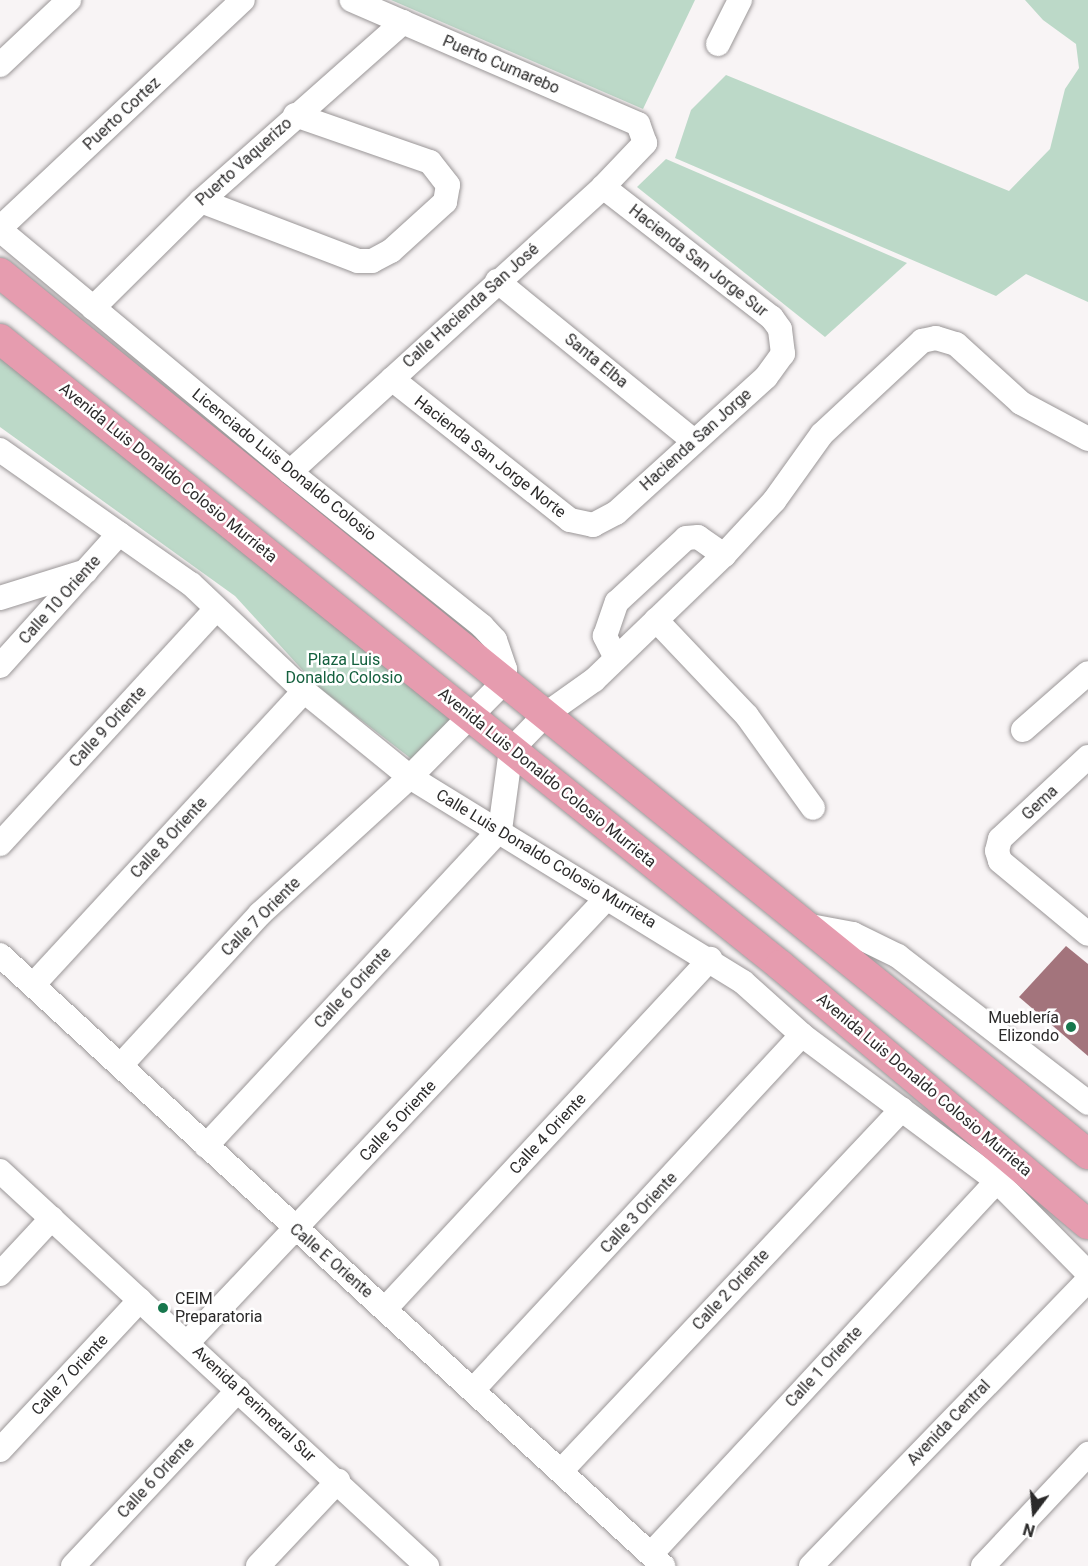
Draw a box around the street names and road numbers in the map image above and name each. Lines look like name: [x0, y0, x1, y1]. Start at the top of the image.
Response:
street label: Puerto Cumarebo: [440, 32, 562, 98]
street label: Puerto Cortez: [79, 73, 165, 155]
street label: Puerto Vaquerizo: [192, 114, 296, 210]
street label: Hacienda San Jorge Sur: [625, 201, 771, 321]
street label: Calle Hacienda San José: [399, 240, 543, 372]
street label: Santa Elba: [561, 330, 631, 392]
street label: Avenida Luis Donaldo Colosio Murrieta: [55, 379, 281, 567]
street label: Licenciado Luis Donaldo Colosio: [188, 385, 380, 545]
street label: Hacienda San Jorge: [636, 385, 756, 495]
street label: Hacienda San Jorge Norte: [410, 392, 570, 522]
street label: Calle 10 Oriente: [15, 552, 105, 648]
street label: Calle 9 Oriente: [66, 683, 150, 771]
street label: Avenida Luis Donaldo Colosio Murrieta: [434, 684, 660, 872]
street label: Gema: [1018, 782, 1062, 824]
street label: Calle Luis Donaldo Colosio Murrieta: [432, 785, 660, 933]
street label: Calle 8 Oriente: [127, 794, 211, 882]
street label: Calle 7 Oriente: [218, 874, 304, 960]
street label: Calle 6 Oriente: [311, 944, 395, 1032]
street label: Avenida Luis Donaldo Colosio Murrieta: [813, 989, 1035, 1181]
street label: Calle 5 Oriente: [356, 1077, 440, 1165]
street label: Calle 4 Oriente: [506, 1090, 590, 1178]
street label: Calle 3 Oriente: [597, 1169, 681, 1257]
street label: Calle E Oriente: [286, 1220, 376, 1302]
street label: Calle 2 Oriente: [689, 1246, 773, 1334]
street label: Calle 1 Oriente: [782, 1323, 866, 1411]
street label: Calle 7 Oriente: [28, 1331, 112, 1419]
street label: Avenida Perimetral Sur: [188, 1342, 320, 1466]
street label: Avenida Central: [903, 1376, 995, 1470]
street label: Calle 6 Oriente: [114, 1434, 198, 1522]

